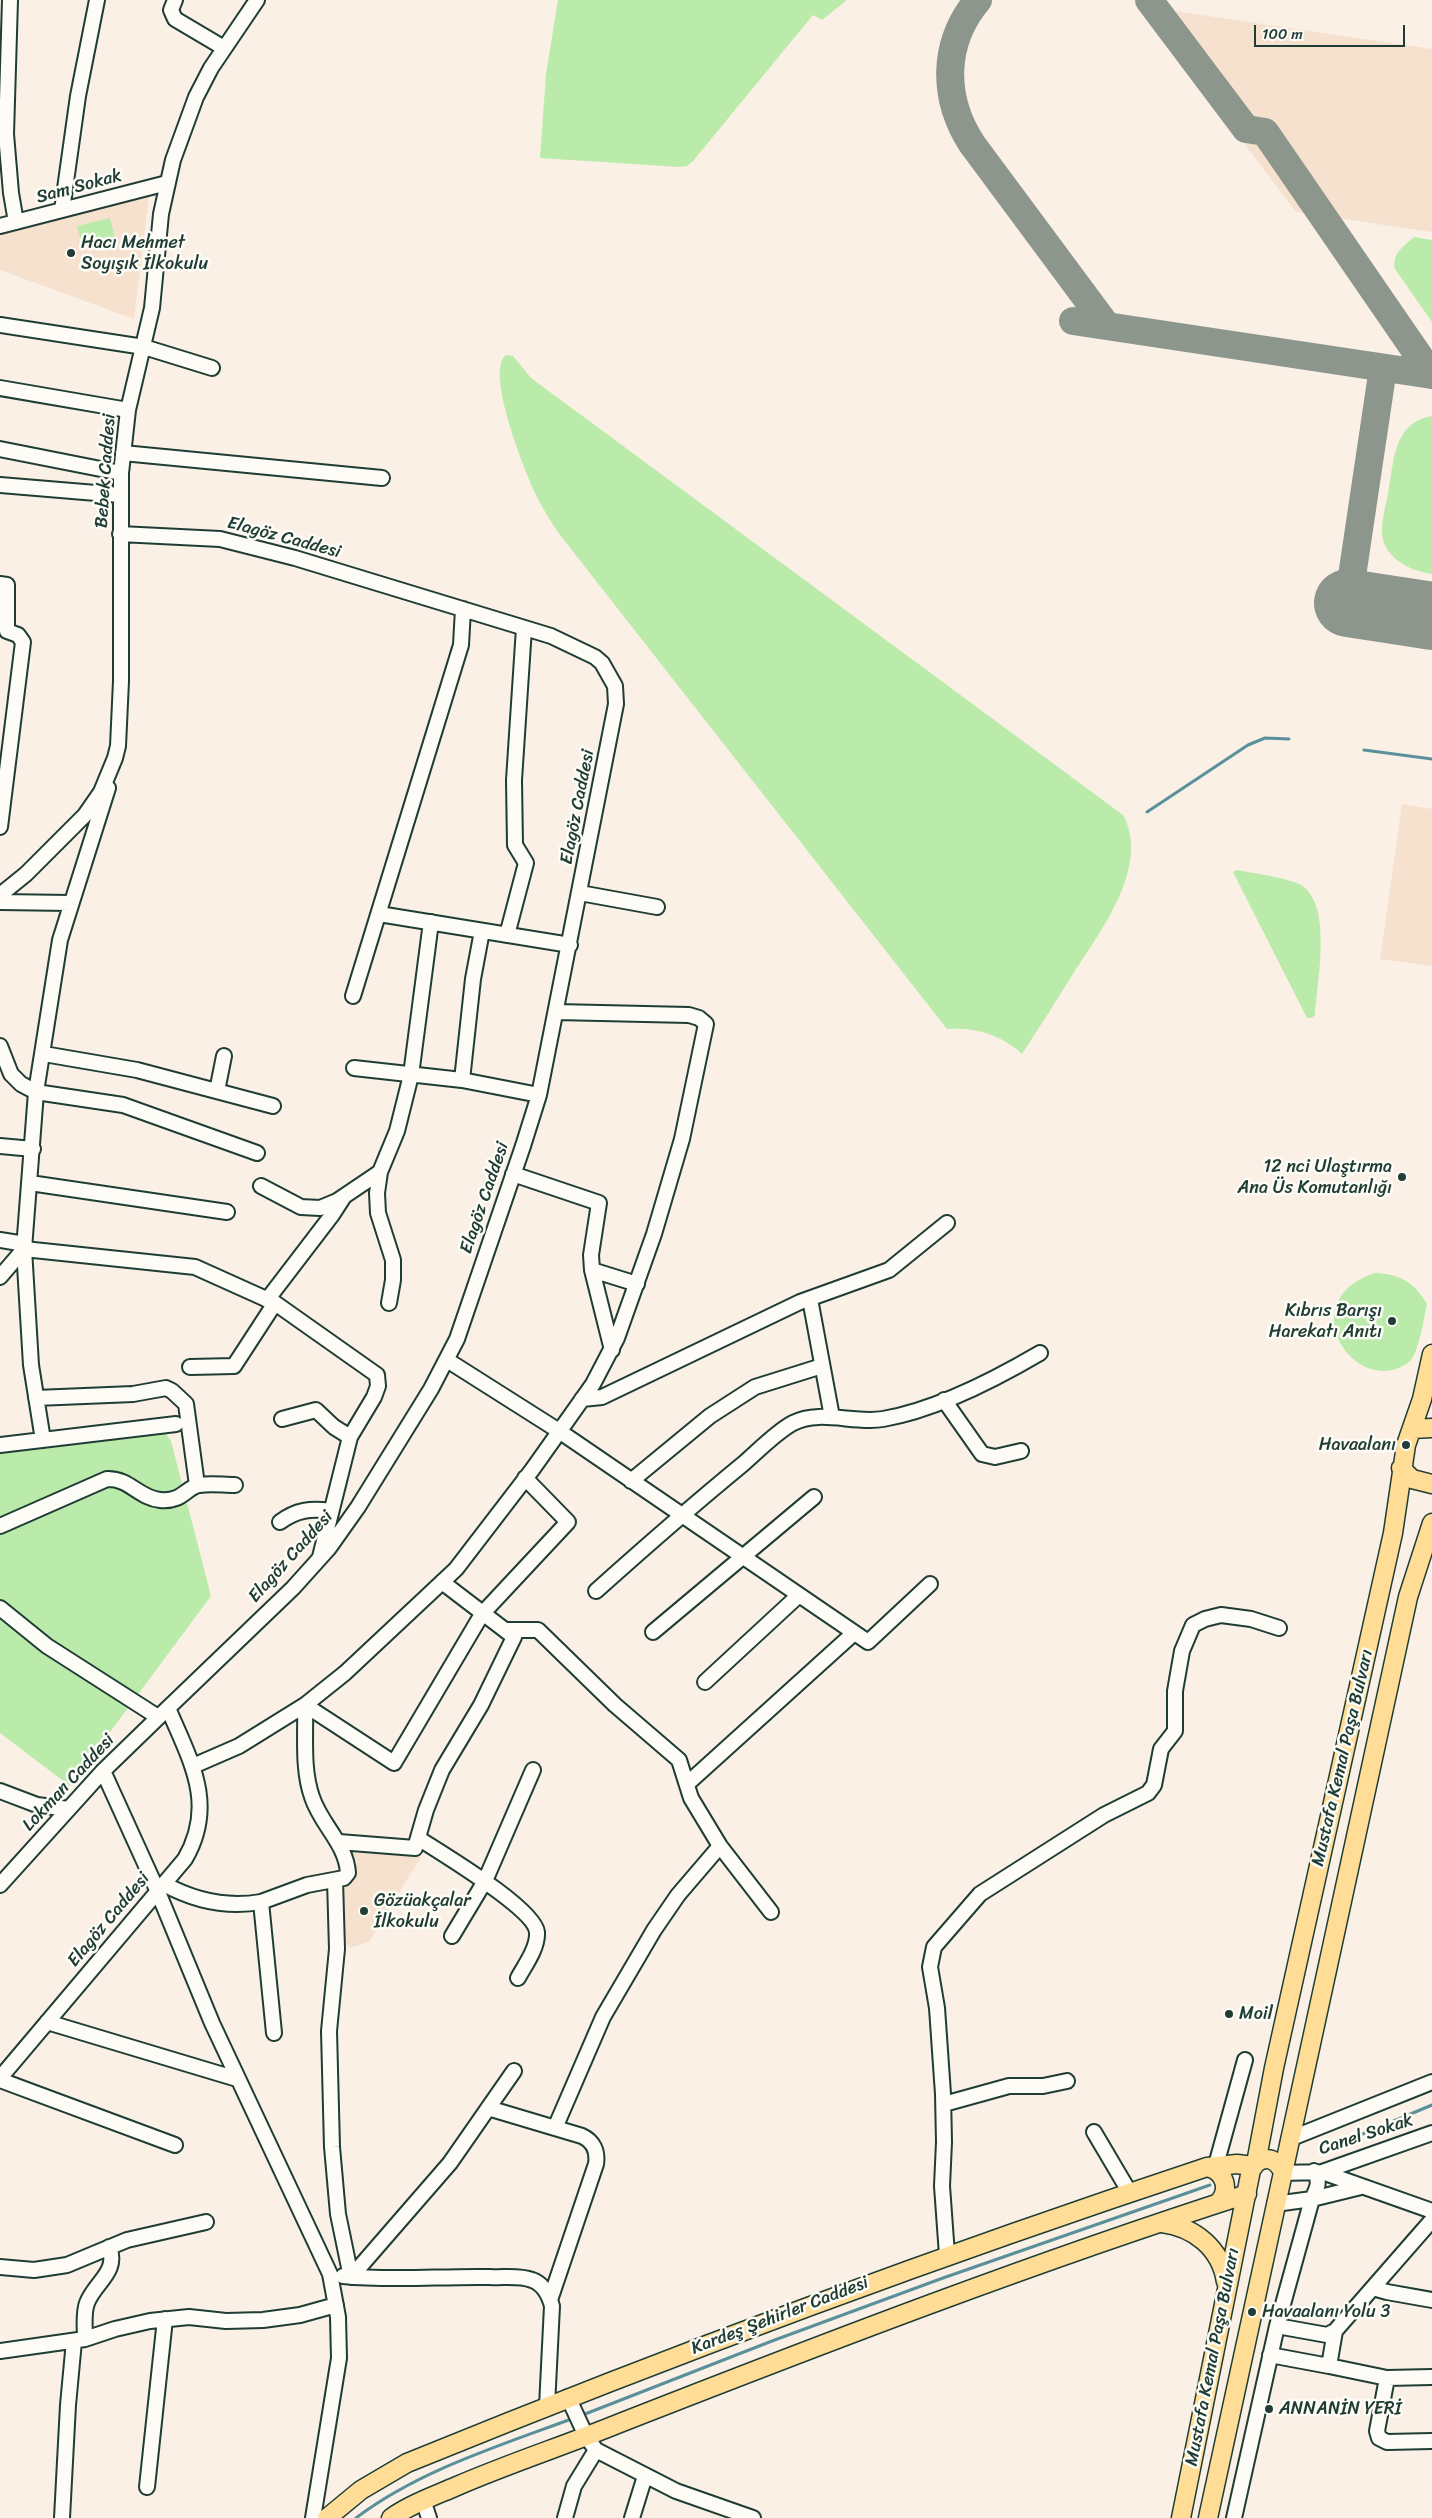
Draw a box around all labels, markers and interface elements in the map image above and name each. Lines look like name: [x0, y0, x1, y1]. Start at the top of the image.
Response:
scale bar: [1257, 15, 1408, 47]
text: 100 m: [1262, 21, 1303, 47]
street label: Sam Sokak: [34, 165, 124, 209]
place label: Hacı Mehmet Soyışık İlkokulu: [81, 232, 208, 274]
marker: Hacı Mehmet Soyışık İlkokulu: [65, 247, 77, 259]
street label: Bebek Caddesi: [91, 413, 121, 529]
street label: Elagöz Caddesi: [225, 512, 343, 564]
street label: Elagöz Caddesi: [556, 748, 600, 866]
street label: Elagöz Caddesi: [456, 1139, 514, 1257]
place label: 12 nci Ulaştırma Ana Üs Komutanlığı: [1238, 1156, 1392, 1198]
marker: 12 nci Ulaştırma Ana Üs Komutanlığı: [1396, 1171, 1408, 1183]
place label: Kıbrıs Barışı Harekatı Anıtı: [1269, 1300, 1382, 1342]
marker: Kıbrıs Barışı Harekatı Anıtı: [1386, 1315, 1398, 1327]
place label: Havaalanı: [1319, 1434, 1396, 1456]
marker: Havaalanı: [1400, 1439, 1412, 1451]
street label: Elagöz Caddesi: [244, 1507, 338, 1607]
street label: Mustafa Kemal Paşa Bulvarı: [1308, 1648, 1378, 1868]
street label: Lokman Caddesi: [18, 1730, 120, 1836]
street label: Elagöz Caddesi: [63, 1868, 155, 1972]
place label: Gözüakçalar İlkokulu: [374, 1890, 471, 1932]
marker: Gözüakçalar İlkokulu: [358, 1905, 370, 1917]
place label: Moil: [1239, 2003, 1273, 2025]
marker: Moil: [1223, 2008, 1235, 2020]
street label: Canel Sokak: [1316, 2110, 1416, 2160]
street label: Mustafa Kemal Paşa Bulvarı: [1181, 2246, 1245, 2468]
street label: Kardeş Şehirler Caddesi: [688, 2272, 872, 2360]
place label: Havaalanı Yolu 3: [1262, 2301, 1390, 2323]
marker: Havaalanı Yolu 3: [1246, 2306, 1258, 2318]
place label: ANNANİN YERİ: [1279, 2398, 1402, 2420]
marker: ANNANİN YERİ: [1263, 2403, 1275, 2415]

